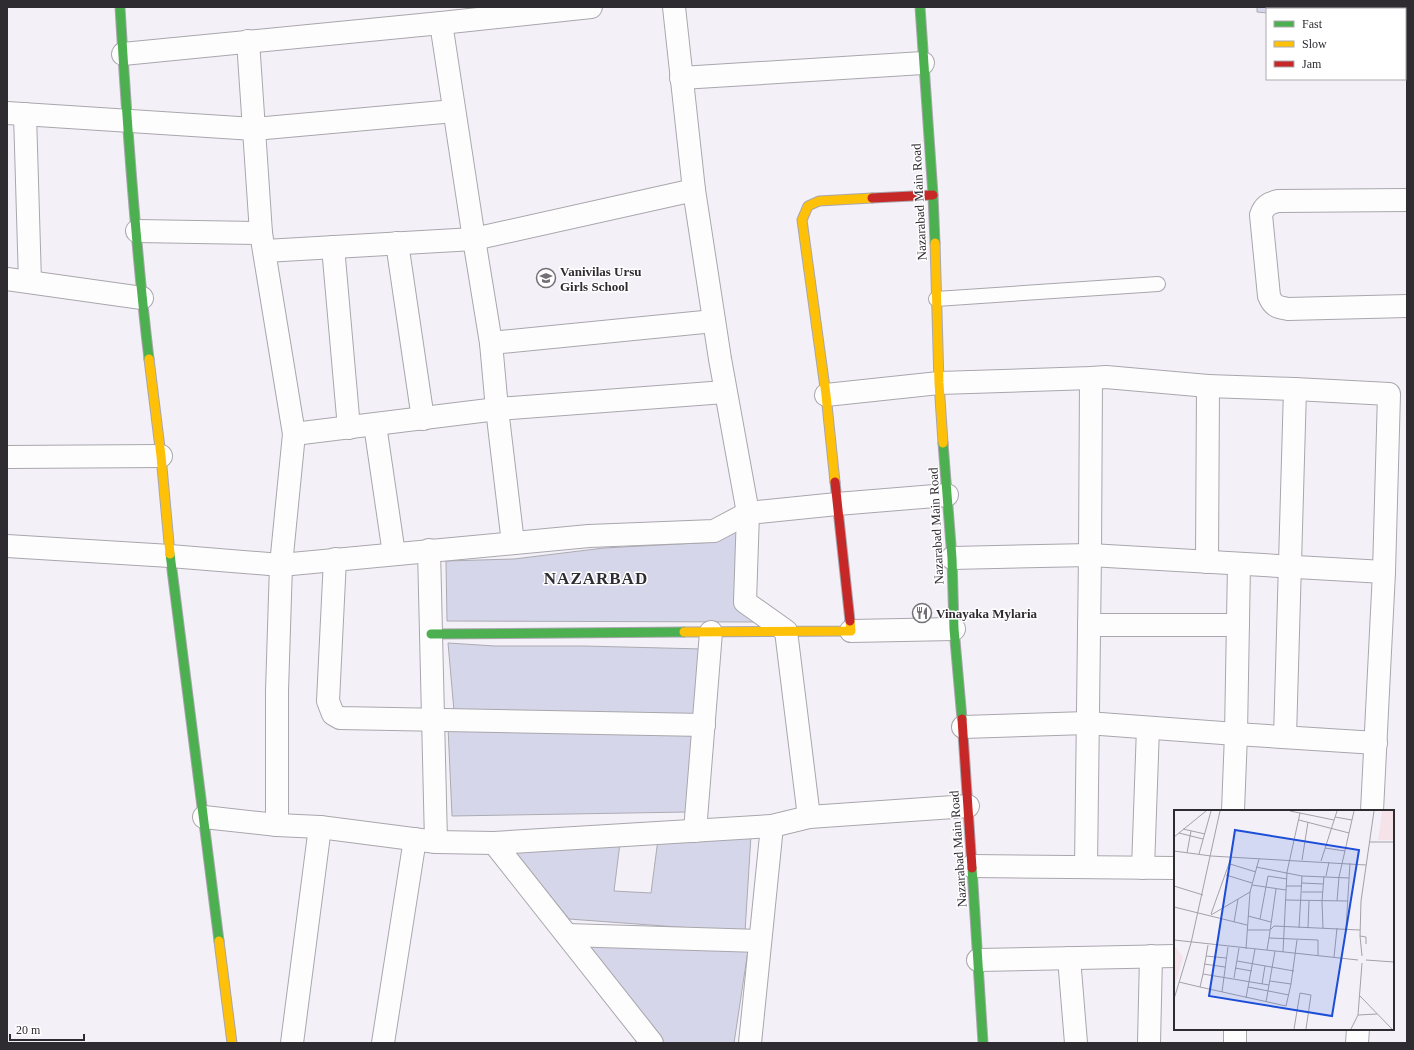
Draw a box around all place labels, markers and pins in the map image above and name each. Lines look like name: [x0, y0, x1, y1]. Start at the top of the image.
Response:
place label: Vanivilas Ursu Girls School: [560, 264, 642, 294]
school or university icon: Vanivilas Ursu Girls School: [535, 267, 557, 289]
restaurant icon: Vinayaka Mylaria: [911, 602, 933, 624]
place label: Vinayaka Mylaria: [936, 606, 1037, 621]

